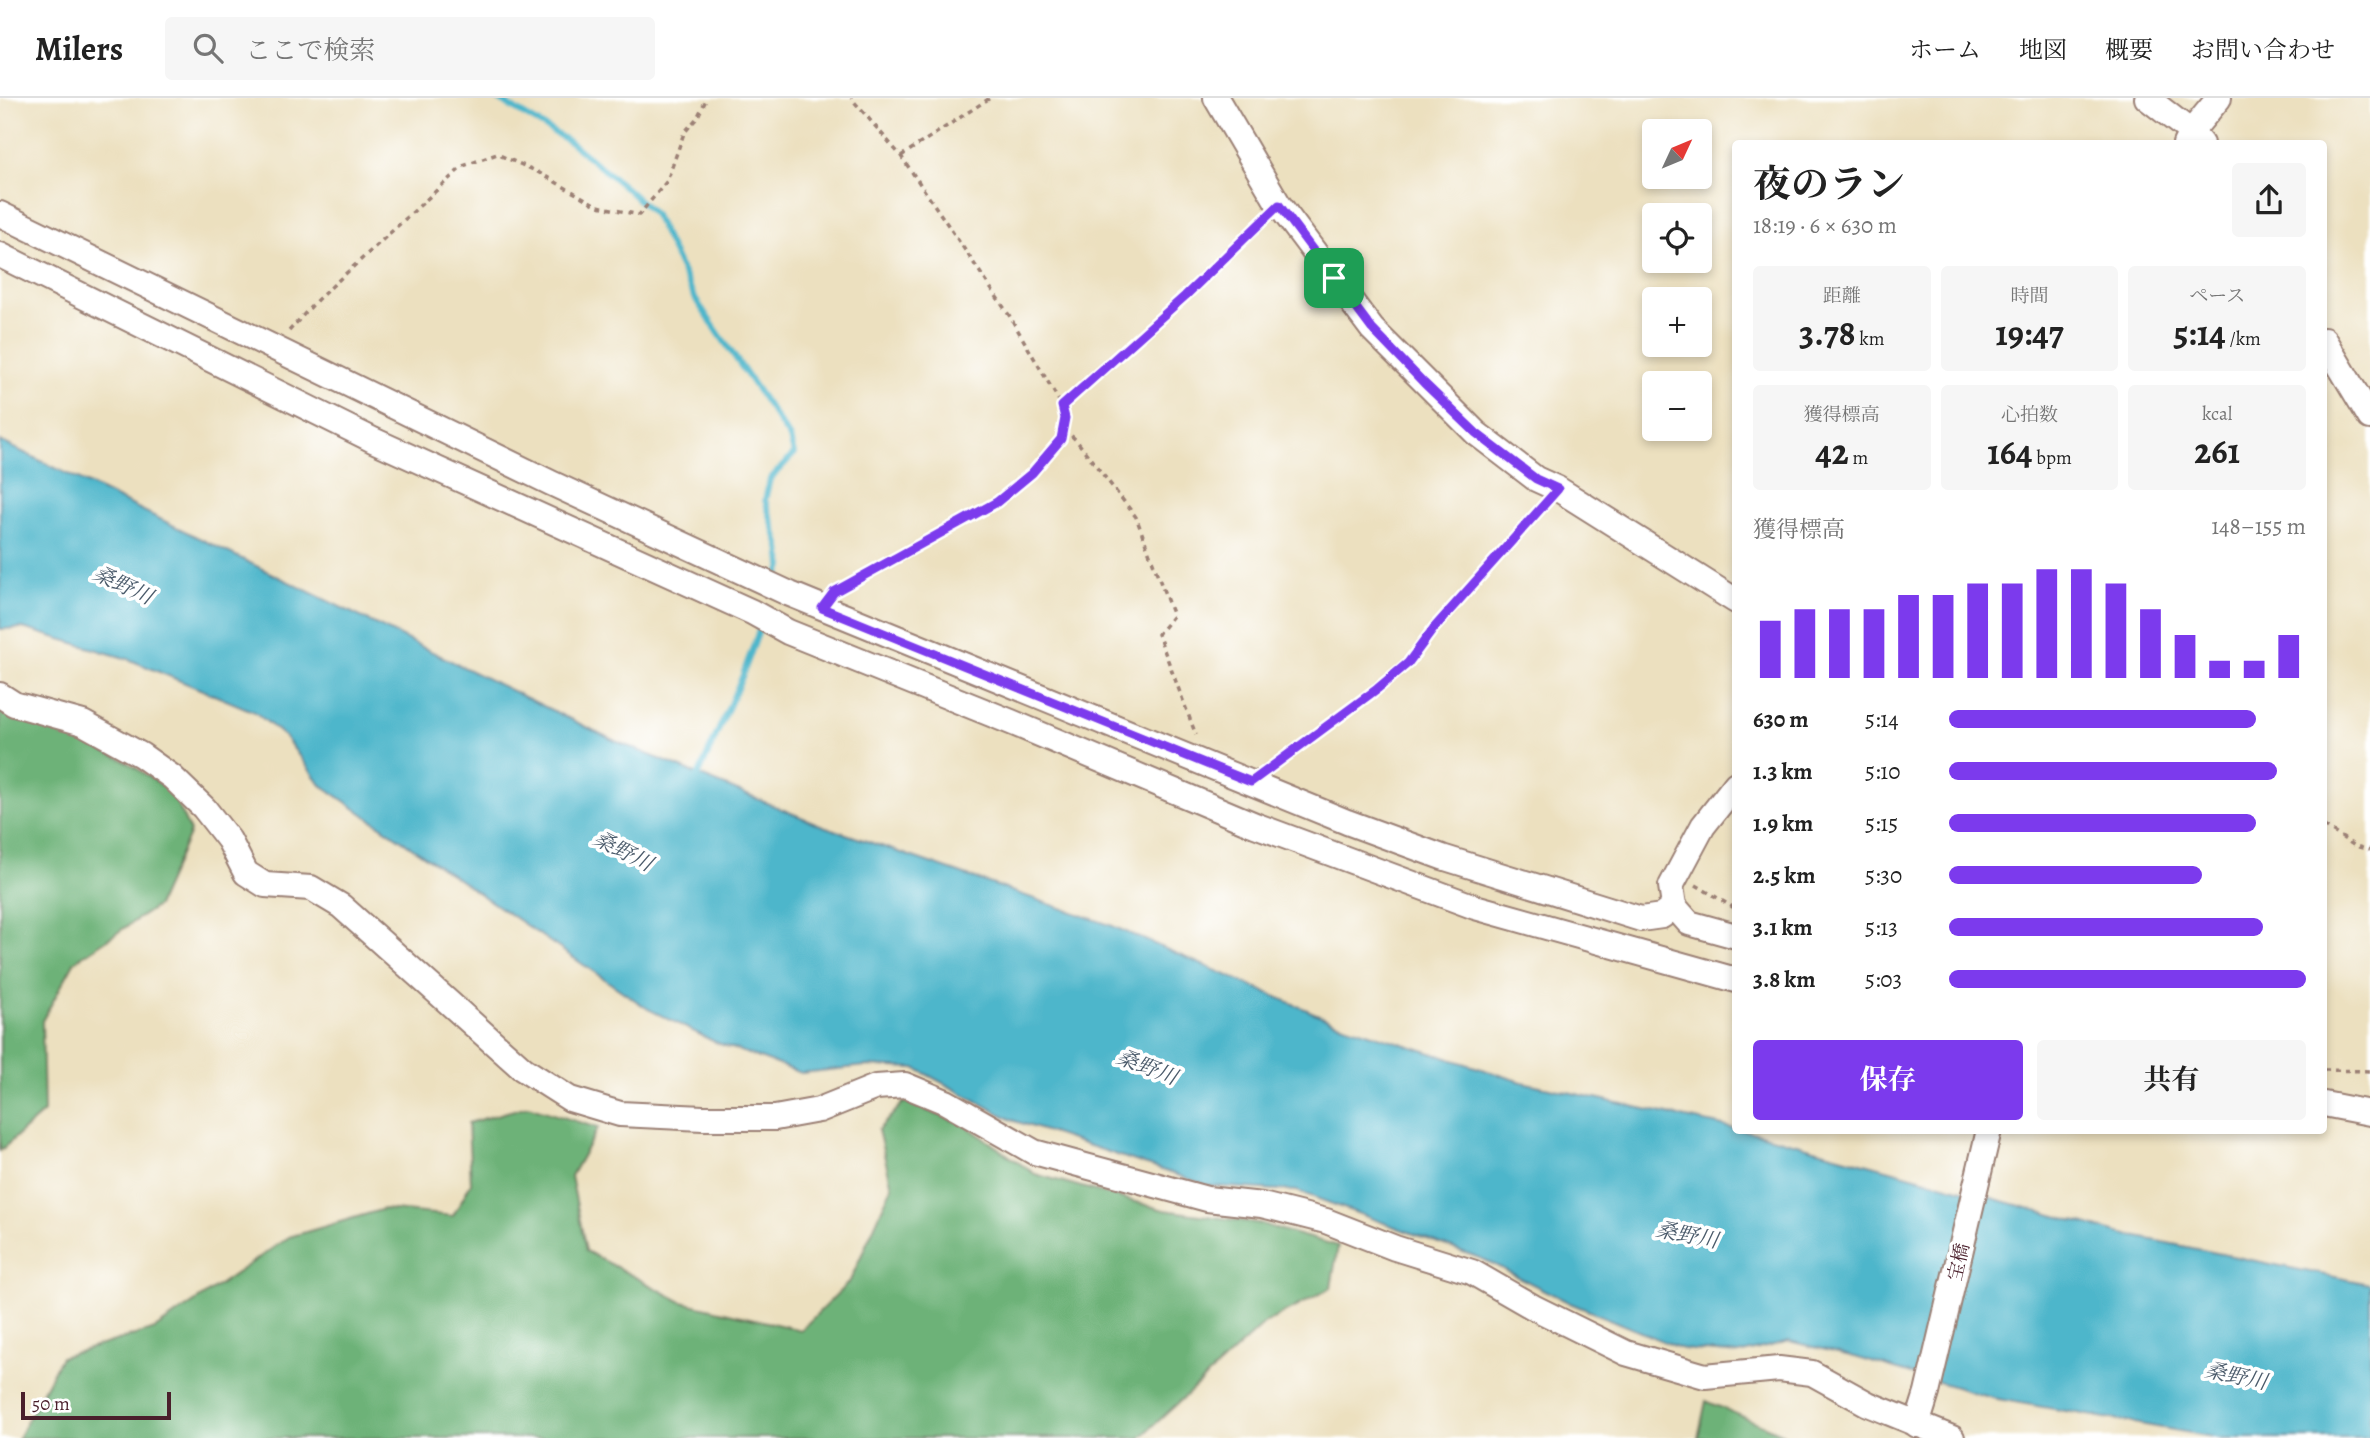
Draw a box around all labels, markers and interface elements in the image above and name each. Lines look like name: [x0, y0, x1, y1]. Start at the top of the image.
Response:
search box: [165, 17, 655, 80]
text: Milers: [35, 26, 123, 71]
icon: search: [189, 29, 227, 67]
text: ここで検索: [245, 33, 375, 68]
text: ホーム: [1909, 34, 1981, 66]
text: 地図: [2019, 34, 2067, 66]
text: 概要: [2105, 34, 2153, 66]
text: お問い合わせ: [2191, 34, 2335, 66]
north arrow: [1642, 119, 1712, 189]
map controls: [1642, 119, 1712, 441]
text: 夜のラン: [1753, 158, 1905, 210]
button: share: [2232, 163, 2306, 237]
button: locate: [1642, 203, 1712, 273]
text: 18:19 · 6 × 630 m: [1753, 210, 1897, 241]
pin: [1304, 248, 1364, 308]
icon: arrive: [1315, 259, 1353, 297]
text: 距離: [1823, 283, 1861, 309]
text: 時間: [2010, 283, 2049, 309]
text: ペース: [2189, 283, 2245, 309]
button: +: [1642, 287, 1712, 357]
text: 3.78: [1799, 309, 1856, 357]
text: 19:47: [1995, 309, 2064, 357]
text: 5:14: [2173, 309, 2226, 357]
text: km: [1856, 326, 1885, 352]
text: /km: [2226, 326, 2261, 352]
button: −: [1642, 371, 1712, 441]
text: kcal: [2202, 401, 2232, 427]
text: 獲得標高: [1804, 402, 1880, 428]
text: 心拍数: [2001, 402, 2058, 428]
text: 261: [2194, 427, 2240, 475]
text: 42: [1815, 428, 1849, 476]
text: 164: [1987, 428, 2033, 476]
text: m: [1849, 445, 1868, 471]
text: bpm: [2033, 445, 2072, 471]
text: 148–155 m: [2211, 511, 2306, 542]
text: 獲得標高: [1753, 514, 1845, 545]
water label: 桑野川: [89, 559, 159, 612]
text: 630 m: [1753, 704, 1808, 735]
text: 5:14: [1865, 704, 1899, 735]
text: 1.3 km: [1753, 756, 1813, 787]
text: 5:10: [1865, 756, 1901, 787]
text: 1.9 km: [1753, 808, 1813, 839]
text: 5:15: [1865, 808, 1898, 839]
water label: 桑野川: [589, 824, 659, 879]
text: 2.5 km: [1753, 860, 1815, 891]
text: 5:30: [1865, 860, 1902, 891]
text: 3.1 km: [1753, 912, 1813, 943]
text: 5:13: [1865, 912, 1898, 943]
text: 3.8 km: [1753, 964, 1815, 995]
text: 5:03: [1865, 964, 1902, 995]
button: 保存: [1753, 1040, 2023, 1120]
button: 共有: [2037, 1040, 2306, 1120]
water label: 桑野川: [1113, 1043, 1183, 1092]
water label: 桑野川: [1653, 1215, 1723, 1255]
street label: 宝橋: [1942, 1241, 1976, 1284]
water label: 桑野川: [2202, 1356, 2272, 1397]
scale bar: [21, 1389, 172, 1421]
text: 50 m: [32, 1391, 70, 1417]

